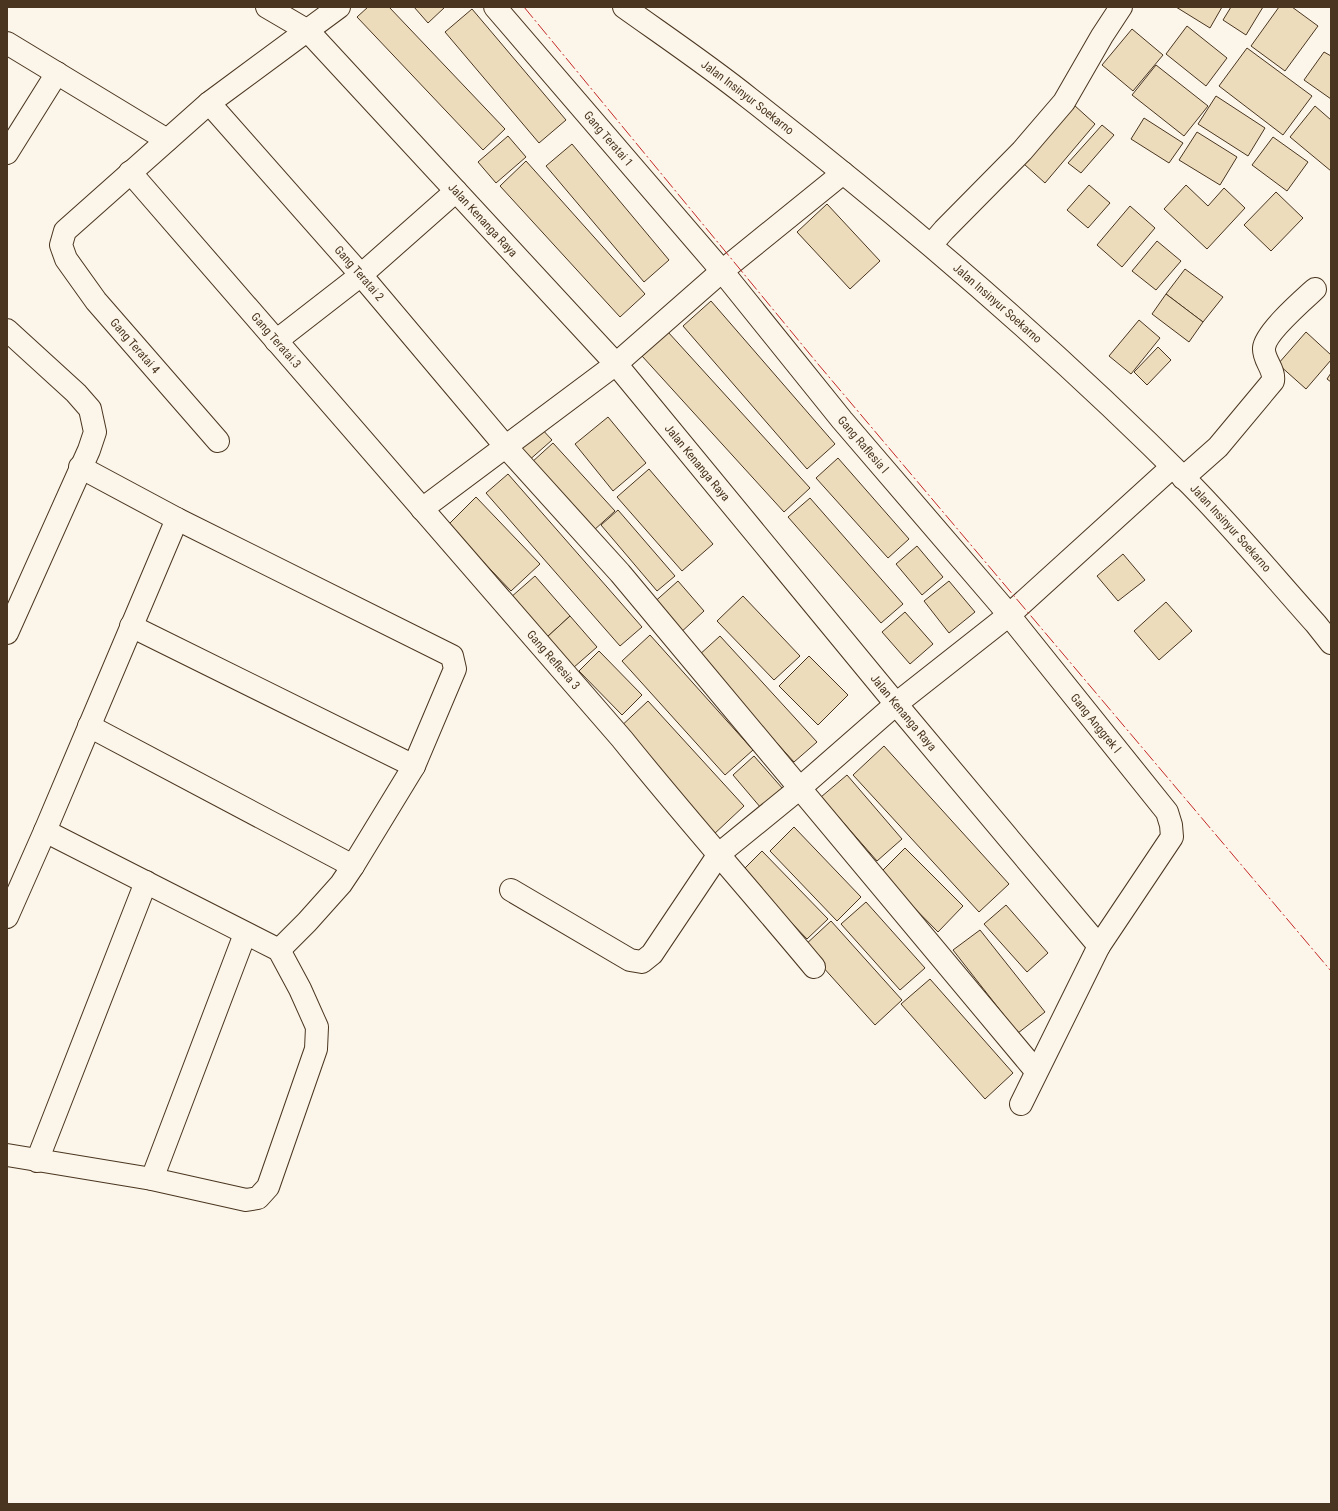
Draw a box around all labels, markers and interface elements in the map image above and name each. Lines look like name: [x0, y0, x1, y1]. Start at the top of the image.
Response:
street label: Jalan Insinyur Soekarno: [698, 57, 797, 137]
street label: Gang Teratai 1: [581, 108, 636, 169]
street label: Jalan Kenanga Raya: [445, 180, 520, 260]
street label: Gang Teratai 2: [331, 243, 387, 304]
street label: Jalan Insinyur Soekarno: [950, 261, 1045, 346]
street label: Gang Teratai.3: [248, 310, 304, 371]
street label: Gang Teratai 4: [107, 316, 163, 376]
street label: Gang Raflesia l: [835, 413, 892, 476]
street label: Jalan Kenanga Raya: [662, 422, 733, 504]
street label: Jalan Insinyur Soekarno: [1187, 481, 1274, 575]
street label: Gang Reflesia 3: [524, 627, 583, 692]
street label: Jalan Kenanga Raya: [868, 672, 939, 754]
street label: Gang Anggrek l: [1068, 691, 1124, 756]

